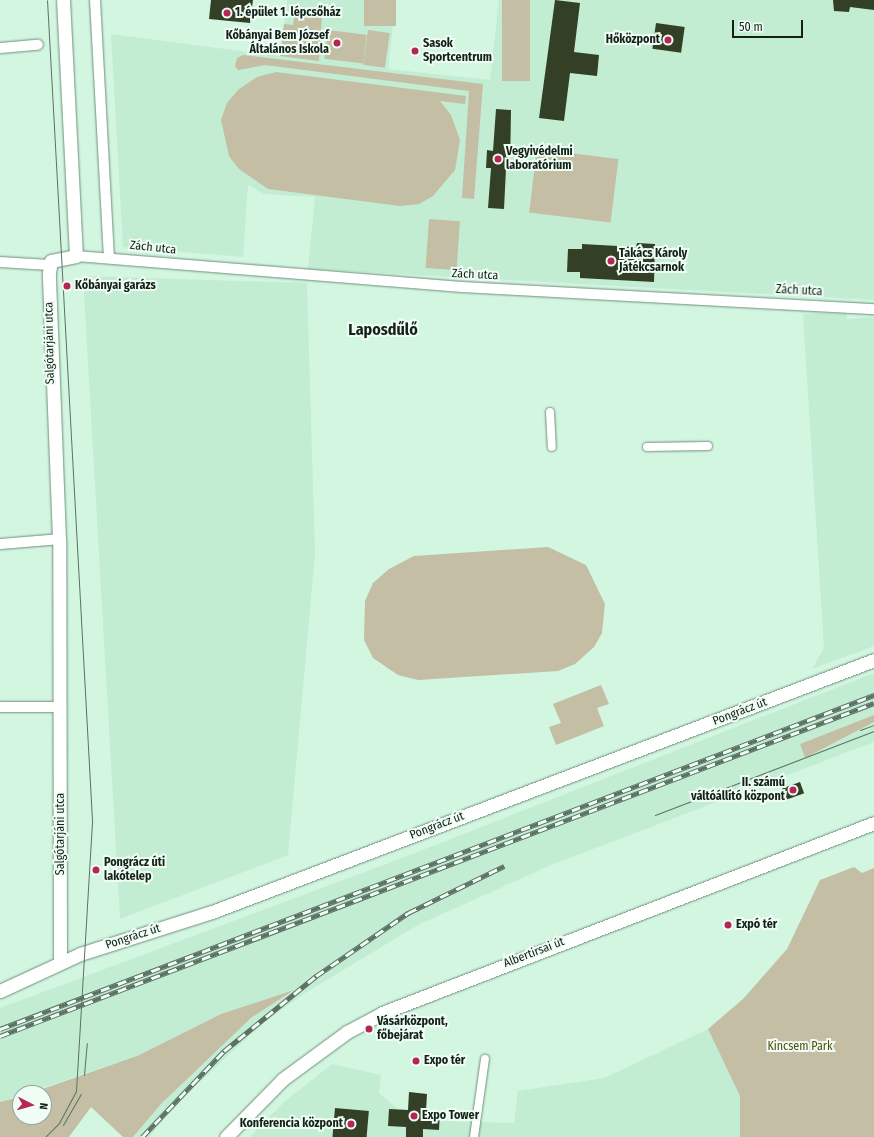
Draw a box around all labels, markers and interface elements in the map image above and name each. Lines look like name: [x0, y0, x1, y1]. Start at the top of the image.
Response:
place label: 1. épület 1. lépcsőház: [235, 6, 340, 20]
marker: 1. épület 1. lépcsőház: [222, 8, 232, 18]
scale bar: [734, 12, 805, 38]
text: 50 m: [739, 20, 763, 34]
place label: Kőbányai Bem József Általános Iskola: [226, 29, 329, 57]
place label: Hőközpont: [606, 33, 660, 47]
marker: Hőközpont: [663, 35, 673, 45]
place label: Sasok Sportcentrum: [423, 37, 492, 65]
marker: Kőbányai Bem József Általános Iskola: [332, 38, 342, 48]
marker: Sasok Sportcentrum: [410, 46, 420, 56]
place label: Vegyivédelmi laboratórium: [506, 145, 573, 173]
marker: Vegyivédelmi laboratórium: [493, 154, 503, 164]
street label: Zách utca: [129, 238, 177, 258]
place label: Takács Károly Játékcsarnok: [619, 247, 687, 275]
marker: Takács Károly Játékcsarnok: [606, 256, 616, 266]
street label: Zách utca: [451, 267, 499, 283]
place label: Kőbányai garázs: [75, 279, 156, 293]
marker: Kőbányai garázs: [62, 281, 72, 291]
street label: Zách utca: [775, 283, 823, 299]
street label: Salgótarjáni utca: [42, 302, 58, 384]
district label: Laposdűlő: [348, 320, 418, 340]
street label: Pongrácz út: [711, 695, 769, 729]
place label: II. számú váltóállító központ: [691, 776, 785, 804]
marker: II. számú váltóállító központ: [788, 785, 798, 795]
street label: Salgótarjáni utca: [54, 793, 68, 875]
street label: Pongrácz út: [408, 809, 466, 843]
place label: Pongrácz úti lakótelep: [104, 856, 165, 884]
marker: Pongrácz úti lakótelep: [91, 865, 101, 875]
place label: Expó tér: [736, 918, 777, 932]
marker: Expó tér: [723, 920, 733, 930]
street label: Pongrácz út: [104, 921, 162, 953]
street label: Albertirsai út: [502, 935, 566, 971]
place label: Vásárközpont, főbejárat: [377, 1015, 448, 1043]
marker: Vásárközpont, főbejárat: [364, 1024, 374, 1034]
park label: Kincsem Park: [767, 1040, 833, 1054]
place label: Expo tér: [424, 1054, 465, 1068]
marker: Expo tér: [411, 1056, 421, 1066]
north arrow: [12, 1085, 52, 1125]
text: N: [37, 1102, 50, 1110]
place label: Expo Tower: [422, 1109, 479, 1123]
marker: Expo Tower: [409, 1111, 419, 1121]
place label: Konferencia központ: [240, 1117, 343, 1131]
marker: Konferencia központ: [346, 1119, 356, 1129]

